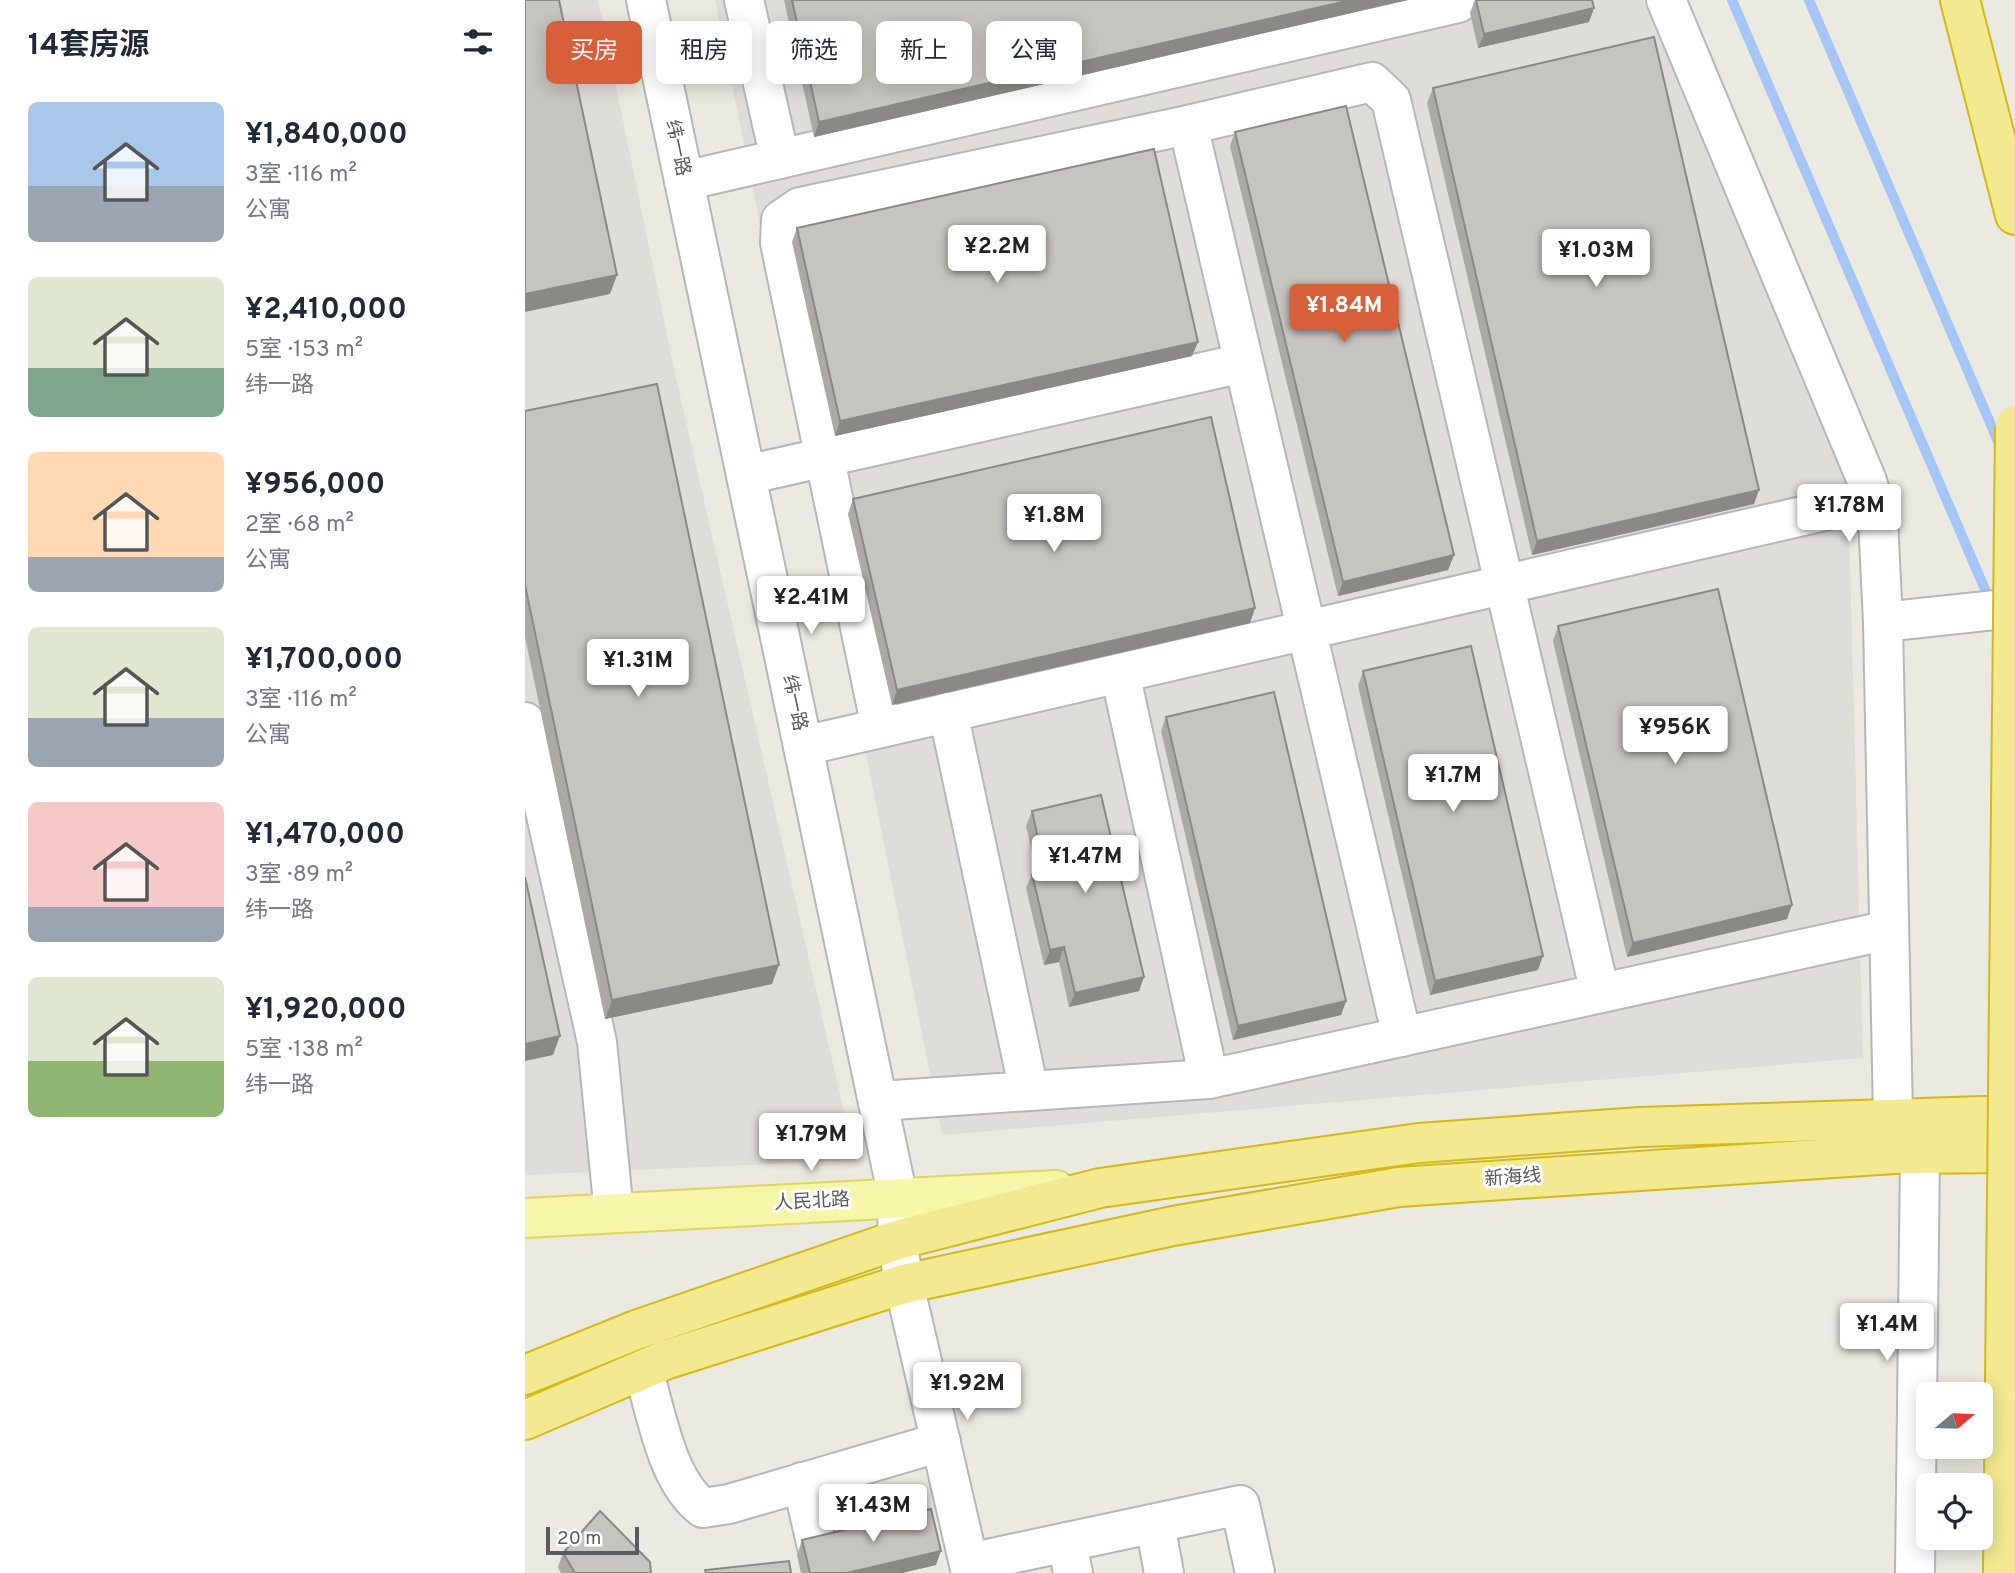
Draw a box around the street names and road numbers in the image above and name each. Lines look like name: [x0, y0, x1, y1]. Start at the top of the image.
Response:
street label: 纬一路: [659, 118, 695, 178]
street label: 纬一路: [776, 673, 812, 733]
street label: 新海线: [1484, 1164, 1542, 1192]
street label: 人民北路: [773, 1188, 851, 1216]

